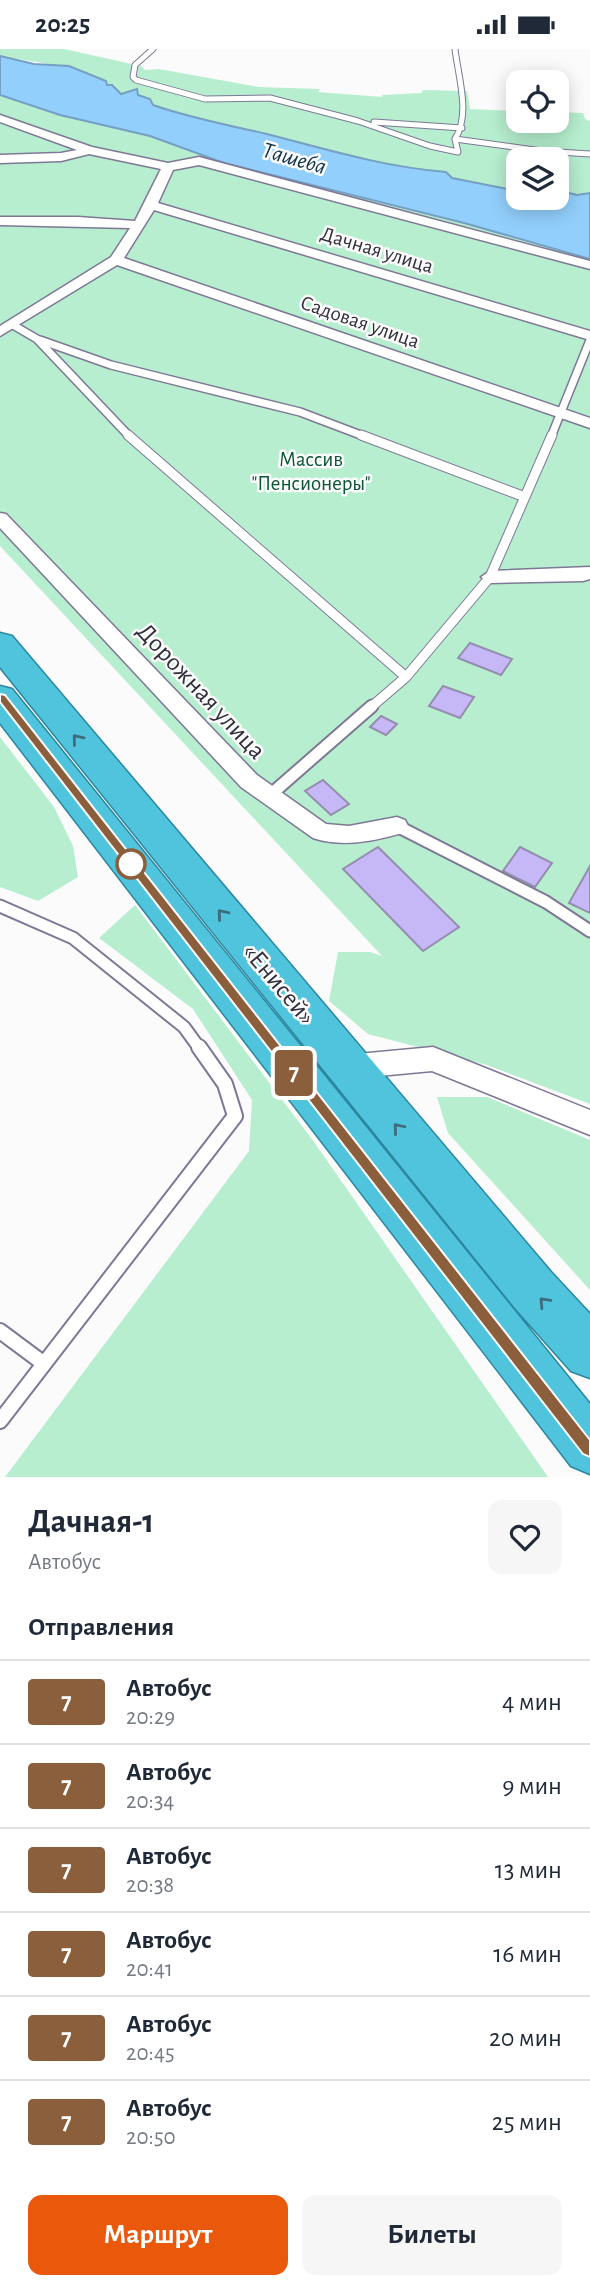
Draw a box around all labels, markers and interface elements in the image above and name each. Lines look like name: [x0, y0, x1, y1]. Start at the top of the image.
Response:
text: 20:25: [35, 11, 90, 37]
map controls: [506, 70, 569, 210]
button: locate: [506, 70, 569, 133]
water label: Ташеба: [260, 139, 328, 179]
button: layers: [506, 147, 569, 210]
street label: Дачная улица: [318, 223, 436, 277]
street label: Садовая улица: [298, 292, 423, 352]
park label: Массив "Пенсионеры": [251, 449, 371, 494]
street label: Дорожная улица: [132, 618, 270, 764]
one-way arrow: [73, 734, 85, 747]
unlabelled marker: [116, 849, 146, 879]
one-way arrow: [217, 910, 230, 922]
street label: «Енисей»: [238, 938, 320, 1030]
line badge: 7: [271, 1050, 317, 1096]
text: 7: [289, 1061, 299, 1085]
one-way arrow: [393, 1123, 406, 1135]
one-way arrow: [539, 1297, 552, 1310]
button: heart: [488, 1500, 562, 1574]
text: Дачная-1: [28, 1506, 154, 1539]
text: Автобус: [28, 1551, 101, 1574]
text: Отправления: [28, 1614, 174, 1640]
text: Автобус: [126, 1675, 212, 1701]
text: 4 мин: [502, 1689, 562, 1715]
text: 7: [61, 1690, 72, 1714]
text: 20:29: [126, 1706, 175, 1729]
text: Автобус: [126, 1759, 212, 1785]
text: 9 мин: [502, 1773, 562, 1799]
text: 7: [61, 1774, 72, 1798]
text: 20:34: [126, 1790, 174, 1813]
text: Автобус: [126, 1843, 212, 1869]
text: 13 мин: [495, 1857, 562, 1883]
text: 7: [61, 1858, 72, 1882]
text: 20:38: [126, 1874, 174, 1897]
text: Автобус: [126, 1927, 212, 1953]
text: 16 мин: [493, 1941, 562, 1967]
text: 7: [61, 1942, 72, 1966]
text: 20:41: [126, 1958, 173, 1981]
text: Автобус: [126, 2011, 212, 2037]
text: 20 мин: [489, 2025, 562, 2051]
text: 7: [61, 2026, 72, 2050]
text: 20:45: [126, 2042, 175, 2065]
text: Автобус: [126, 2095, 212, 2121]
text: 25 мин: [492, 2109, 562, 2135]
text: 7: [61, 2110, 72, 2134]
text: 20:50: [126, 2126, 176, 2149]
button: Маршрут: [28, 2195, 288, 2275]
button: Билеты: [302, 2195, 562, 2275]

